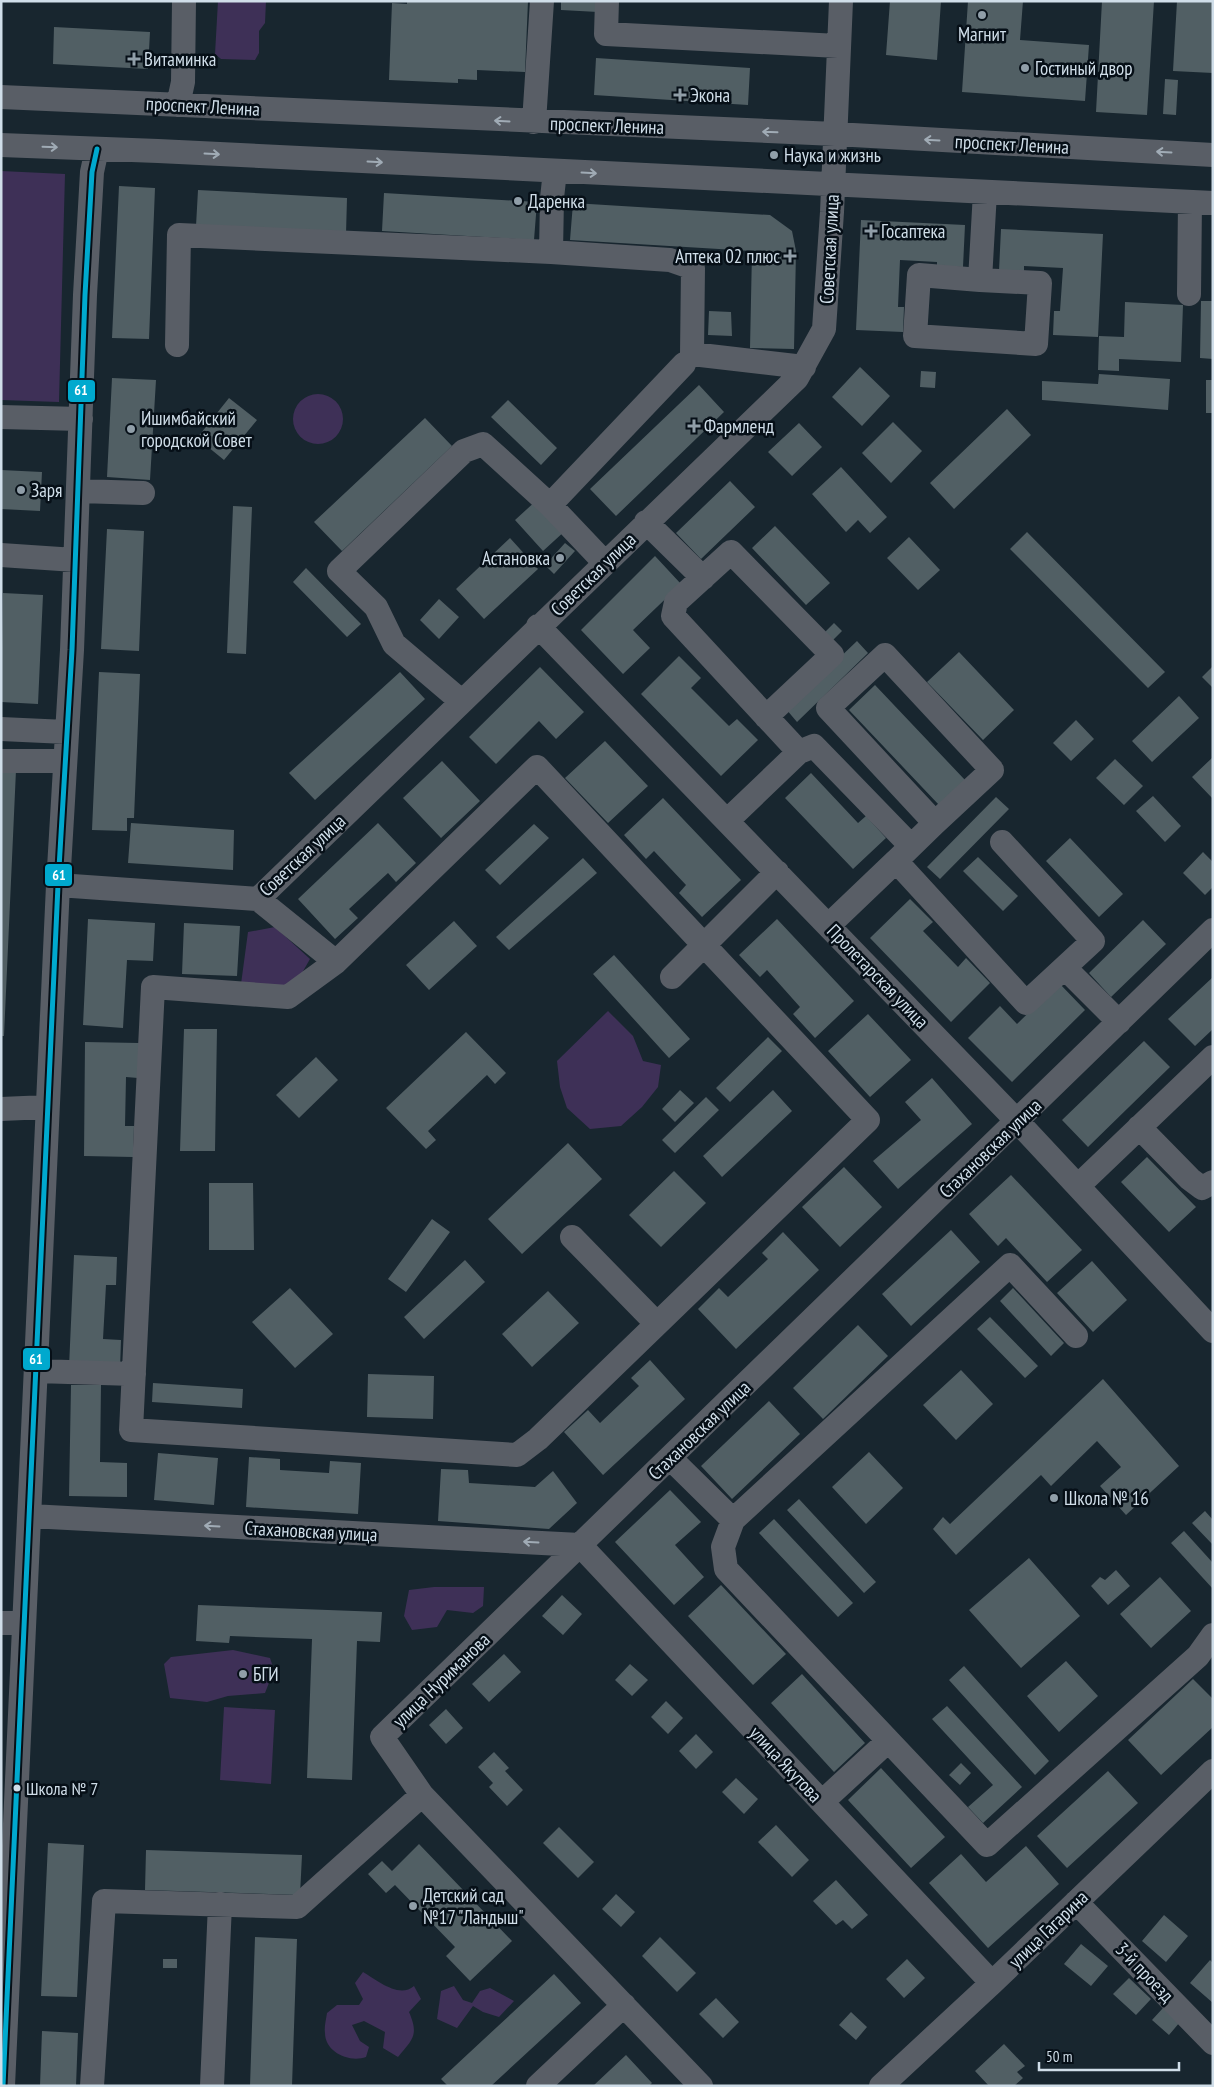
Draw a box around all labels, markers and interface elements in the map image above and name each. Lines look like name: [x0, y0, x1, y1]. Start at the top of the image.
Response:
marker: Магнит: [976, 9, 988, 21]
place label: Магнит: [958, 22, 1007, 46]
place label: Витаминка: [144, 47, 216, 71]
marker: Витаминка: [128, 53, 140, 65]
place label: Гостиный двор: [1035, 56, 1133, 80]
marker: Гостиный двор: [1019, 62, 1031, 74]
place label: Экона: [690, 83, 730, 107]
marker: Экона: [674, 89, 686, 101]
street label: проспект Ленина: [145, 91, 261, 121]
street label: проспект Ленина: [549, 111, 665, 139]
one-way arrow: [495, 116, 511, 125]
one-way arrow: [762, 127, 778, 137]
street label: проспект Ленина: [954, 129, 1070, 159]
one-way arrow: [924, 136, 940, 145]
one-way arrow: [42, 143, 58, 152]
place label: Наука и жизнь: [784, 143, 881, 167]
one-way arrow: [1156, 148, 1172, 157]
one-way arrow: [204, 149, 220, 159]
marker: Наука и жизнь: [768, 149, 780, 161]
one-way arrow: [366, 158, 382, 167]
one-way arrow: [581, 168, 597, 178]
place label: Даренка: [528, 189, 585, 213]
street label: Советская улица: [814, 194, 844, 304]
marker: Даренка: [512, 195, 524, 207]
place label: Госаптека: [881, 219, 945, 243]
marker: Госаптека: [865, 225, 877, 237]
place label: Аптека 02 плюс: [675, 244, 780, 268]
marker: Аптека 02 плюс: [784, 250, 796, 262]
line badge: 61: [67, 379, 96, 403]
text: 61: [74, 381, 88, 399]
place label: Ишимбайский городской Совет: [141, 406, 253, 452]
place label: Фармленд: [704, 414, 775, 438]
marker: Фармленд: [688, 420, 700, 432]
marker: Ишимбайский городской Совет: [125, 423, 137, 435]
place label: Заря: [31, 478, 62, 502]
marker: Заря: [15, 484, 27, 496]
street label: Советская улица: [545, 527, 641, 621]
place label: Астановка: [482, 546, 550, 570]
marker: Астановка: [554, 552, 566, 564]
street label: Советская улица: [254, 809, 350, 901]
line badge: 61: [44, 863, 73, 887]
text: 61: [52, 866, 66, 884]
street label: Пролетарская улица: [822, 919, 934, 1033]
street label: Стахановская улица: [934, 1093, 1046, 1203]
line badge: 61: [22, 1347, 51, 1371]
text: 61: [29, 1350, 43, 1368]
street label: Стахановская улица: [643, 1375, 755, 1485]
place label: Школа № 16: [1064, 1486, 1149, 1510]
marker: Школа № 16: [1048, 1492, 1060, 1504]
street label: Стахановская улица: [244, 1516, 378, 1546]
one-way arrow: [204, 1521, 220, 1530]
one-way arrow: [523, 1538, 539, 1547]
street label: улица Нуриманова: [387, 1628, 495, 1732]
place label: БГИ: [253, 1662, 279, 1686]
marker: БГИ: [237, 1668, 249, 1680]
street label: улица Якутова: [745, 1721, 827, 1807]
place label: Школа № 7: [26, 1777, 98, 1800]
marker: Школа № 7: [12, 1783, 22, 1793]
place label: Детский сад №17 "Ландыш": [423, 1883, 524, 1929]
street label: улица Гагарина: [1003, 1885, 1093, 1973]
marker: Детский сад №17 "Ландыш": [407, 1900, 419, 1912]
street label: 3-й проезд: [1111, 1937, 1180, 2007]
scale bar: [1039, 2040, 1179, 2072]
text: 50 m: [1046, 2047, 1072, 2066]

